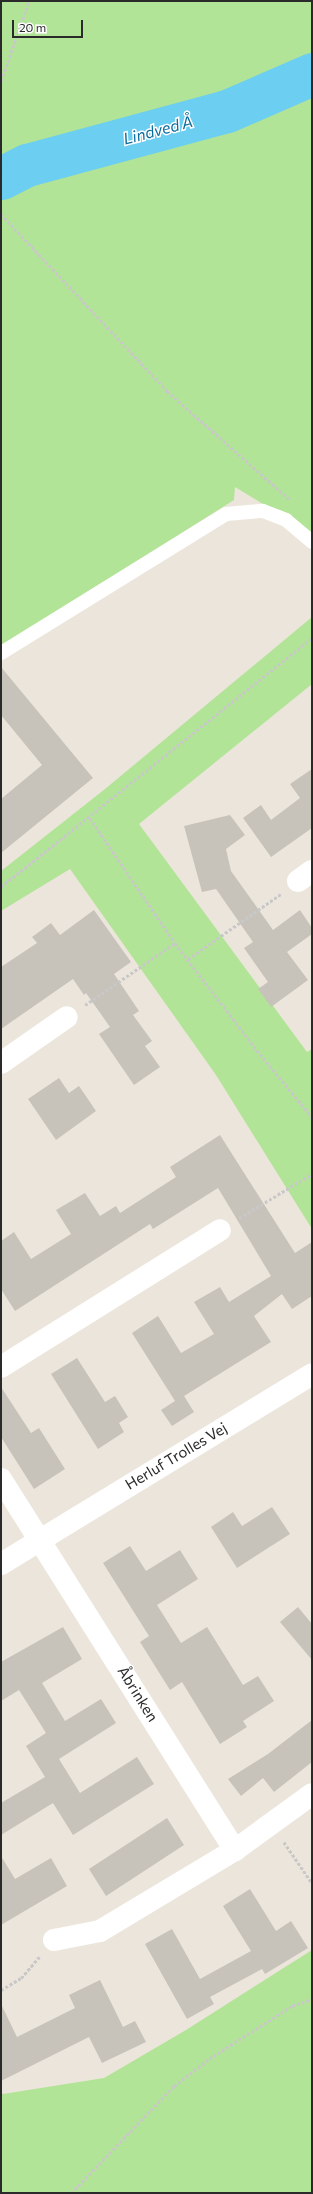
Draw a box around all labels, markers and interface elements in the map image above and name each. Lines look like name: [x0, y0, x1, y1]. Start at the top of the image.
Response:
scale bar: [14, 12, 85, 38]
text: 20 m: [19, 20, 46, 34]
water label: Lindved Å: [121, 111, 195, 149]
street label: Herluf Trolles Vej: [122, 1419, 230, 1493]
street label: Åbrinken: [114, 1663, 162, 1725]

